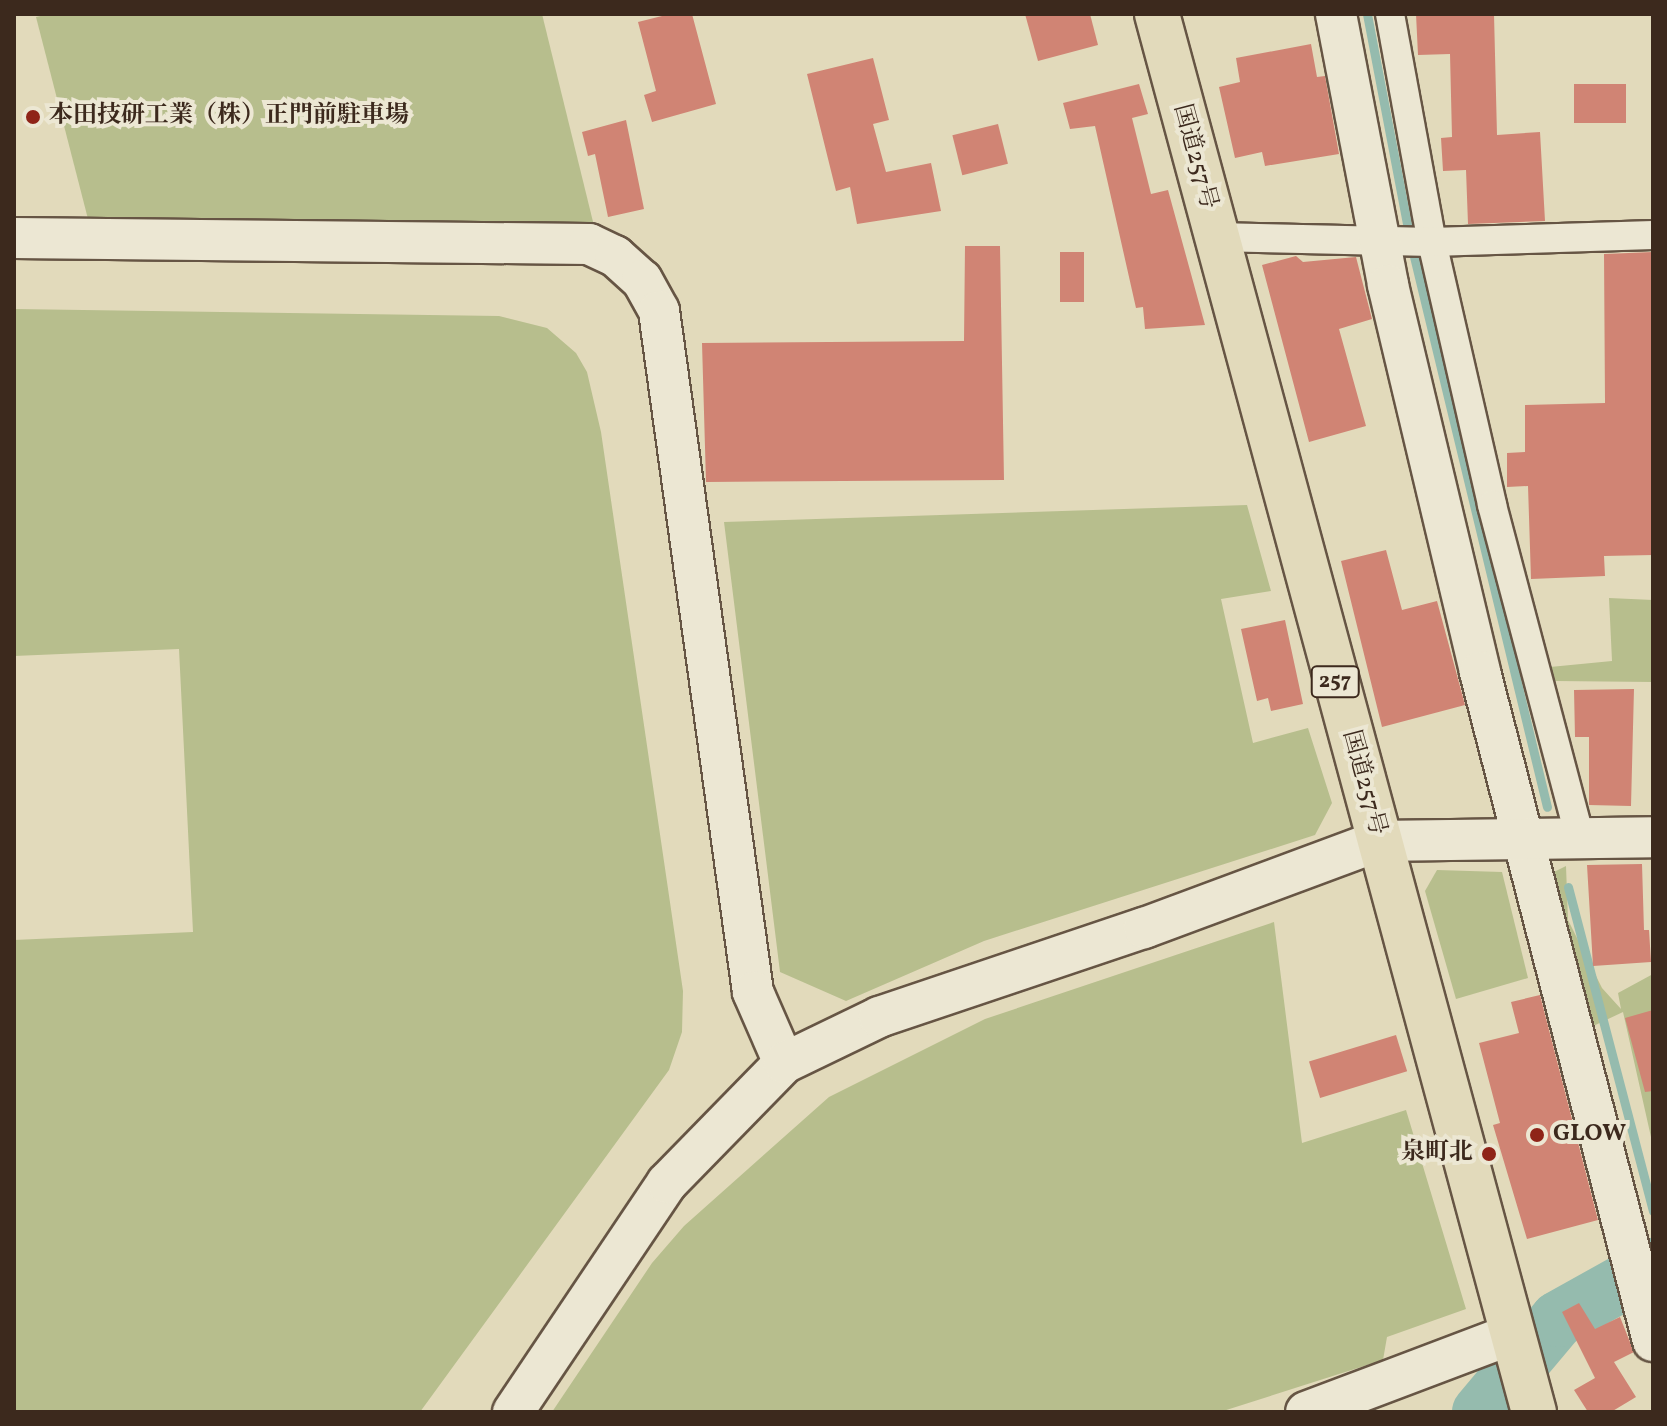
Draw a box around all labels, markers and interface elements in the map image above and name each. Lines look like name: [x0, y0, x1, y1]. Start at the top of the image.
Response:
street label: 国道257号: [1166, 101, 1222, 213]
place label: 本田技研工業（株）正門前駐車場: [49, 103, 409, 131]
marker: 本田技研工業（株）正門前駐車場: [24, 108, 42, 126]
road number: 257: [1309, 664, 1361, 700]
street label: 国道257号: [1335, 727, 1391, 839]
place label: GLOW: [1553, 1121, 1626, 1149]
marker: GLOW: [1528, 1126, 1546, 1144]
place label: 泉町北: [1401, 1140, 1473, 1168]
marker: 泉町北: [1480, 1145, 1498, 1163]

